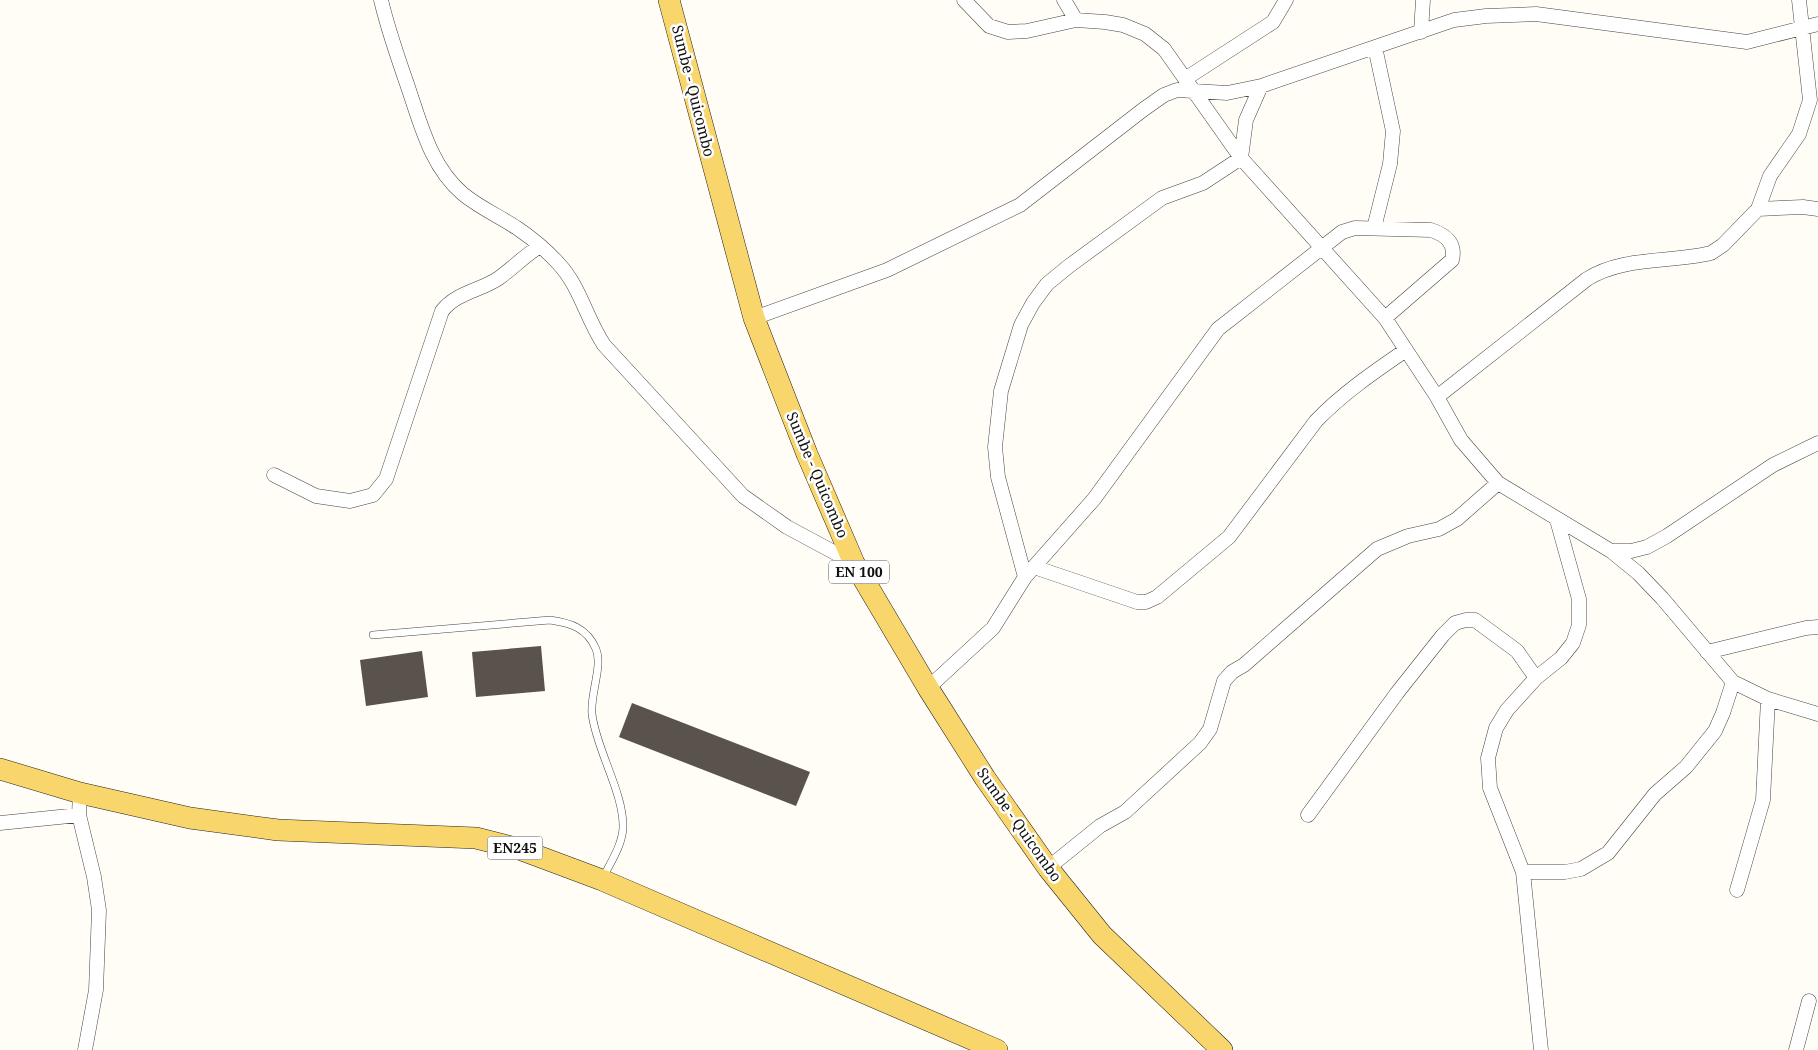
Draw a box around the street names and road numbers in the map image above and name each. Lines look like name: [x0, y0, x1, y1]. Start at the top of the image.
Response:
street label: Sumbe - Quicombo: [668, 23, 720, 159]
street label: Sumbe - Quicombo: [782, 409, 854, 541]
road number: EN 100: [829, 560, 889, 584]
street label: Sumbe - Quicombo: [973, 763, 1067, 885]
road number: EN245: [488, 836, 542, 860]

